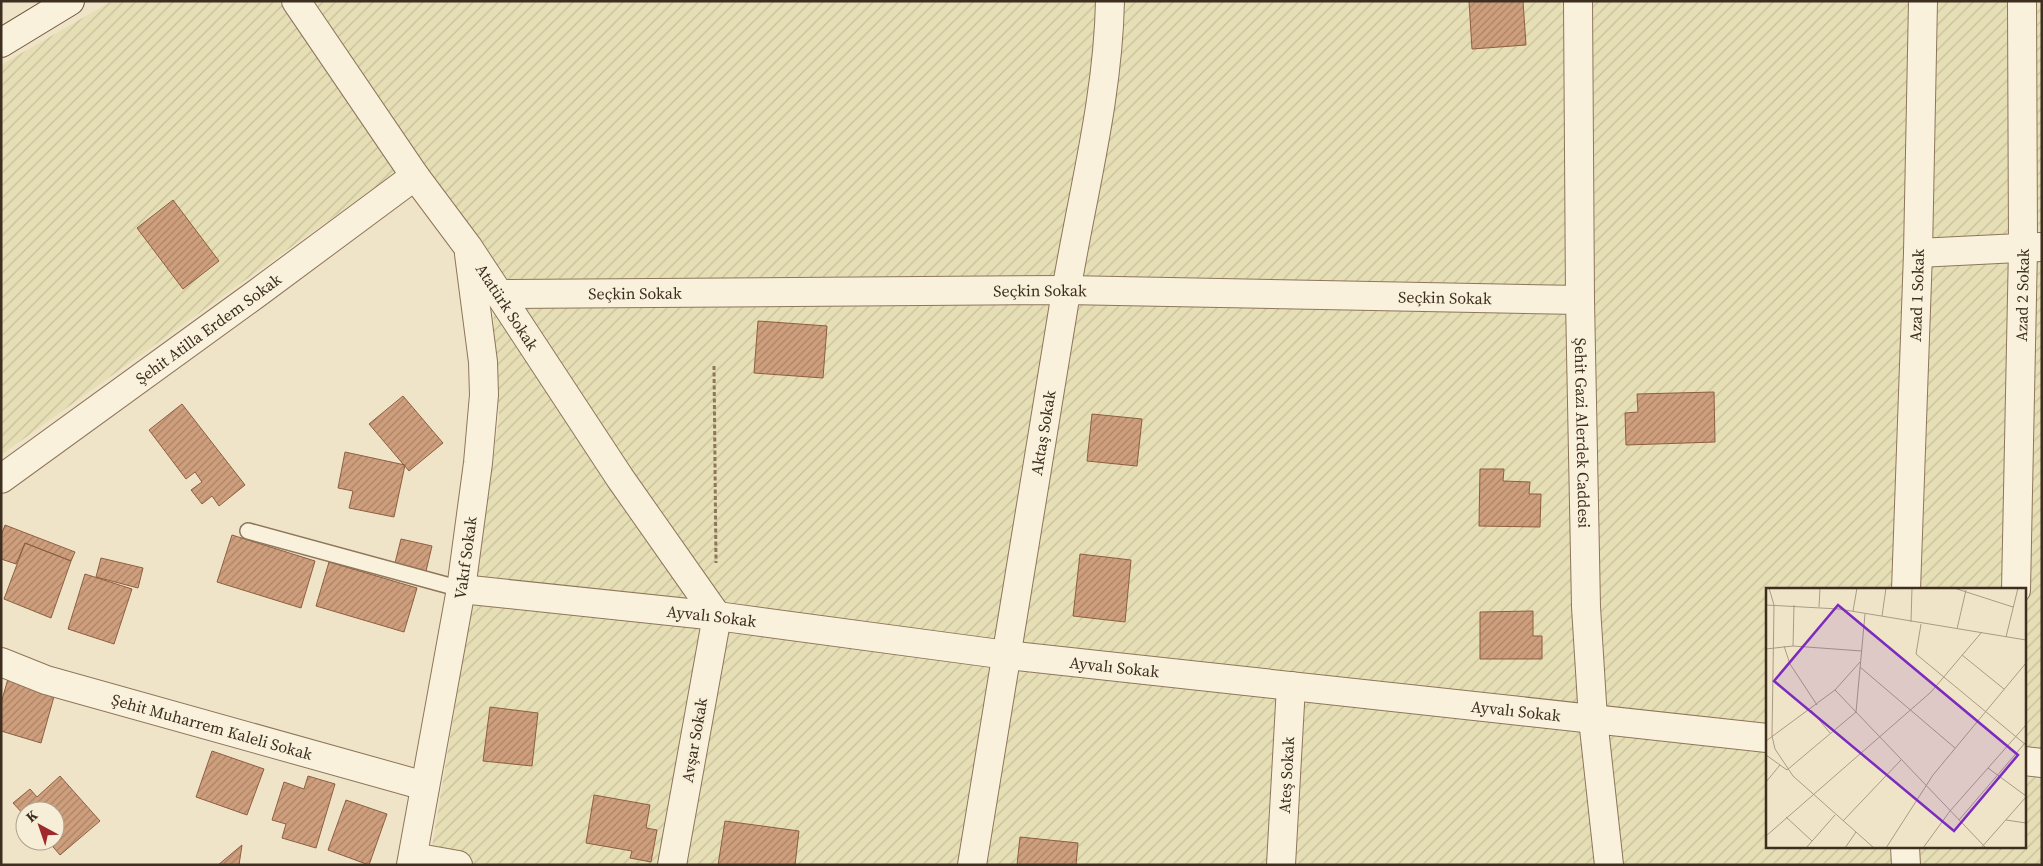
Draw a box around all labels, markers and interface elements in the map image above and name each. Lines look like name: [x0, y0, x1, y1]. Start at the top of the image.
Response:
street label: Azad 1 Sokak: [1904, 248, 1929, 342]
street label: Azad 2 Sokak: [2010, 248, 2034, 342]
street label: Atatürk Sokak: [471, 259, 544, 355]
street label: Şehit Atilla Erdem Sokak: [131, 268, 286, 389]
street label: Seçkin Sokak: [993, 279, 1087, 302]
street label: Seçkin Sokak: [588, 282, 682, 304]
street label: Seçkin Sokak: [1398, 285, 1492, 309]
street label: Şehit Gazi Alerdek Caddesi: [1570, 337, 1595, 529]
street label: Aktaş Sokak: [1025, 388, 1061, 477]
street label: Vakıf Sokak: [448, 515, 482, 601]
inset map: [1766, 588, 2026, 848]
street label: Ayvalı Sokak: [666, 600, 758, 632]
street label: Ayvalı Sokak: [1068, 651, 1160, 683]
street label: Şehit Muharrem Kaleli Sokak: [109, 688, 315, 765]
street label: Ayvalı Sokak: [1470, 695, 1562, 726]
street label: Avşar Sokak: [676, 696, 712, 784]
street label: Ateş Sokak: [1273, 736, 1299, 814]
north arrow: [15, 801, 65, 851]
text: K: [21, 805, 42, 827]

